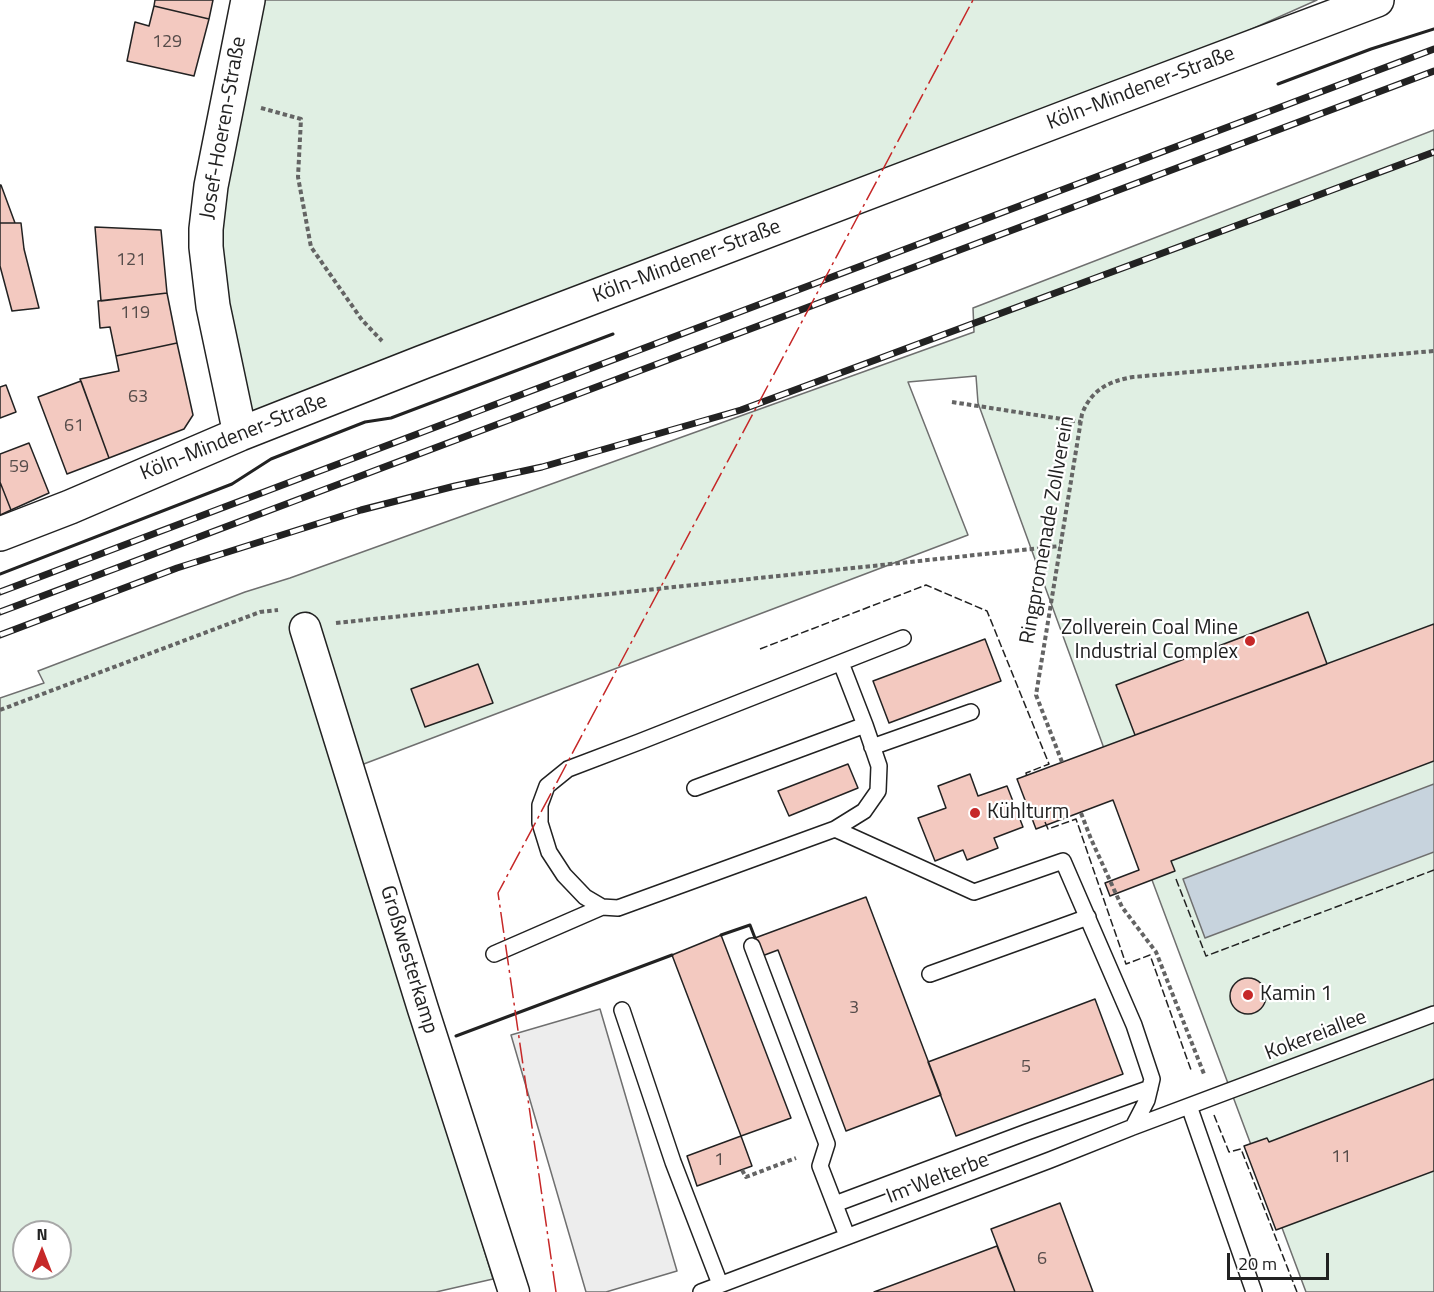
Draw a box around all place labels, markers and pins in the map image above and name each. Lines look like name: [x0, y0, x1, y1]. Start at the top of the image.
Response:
place label: Zollverein Coal Mine Industrial Complex: [1061, 616, 1238, 666]
marker: Zollverein Coal Mine Industrial Complex: [1243, 634, 1257, 648]
place label: Kühlturm: [987, 800, 1069, 826]
marker: Kühlturm: [968, 806, 982, 820]
place label: Kamin 1: [1260, 982, 1332, 1008]
marker: Kamin 1: [1241, 988, 1255, 1002]

